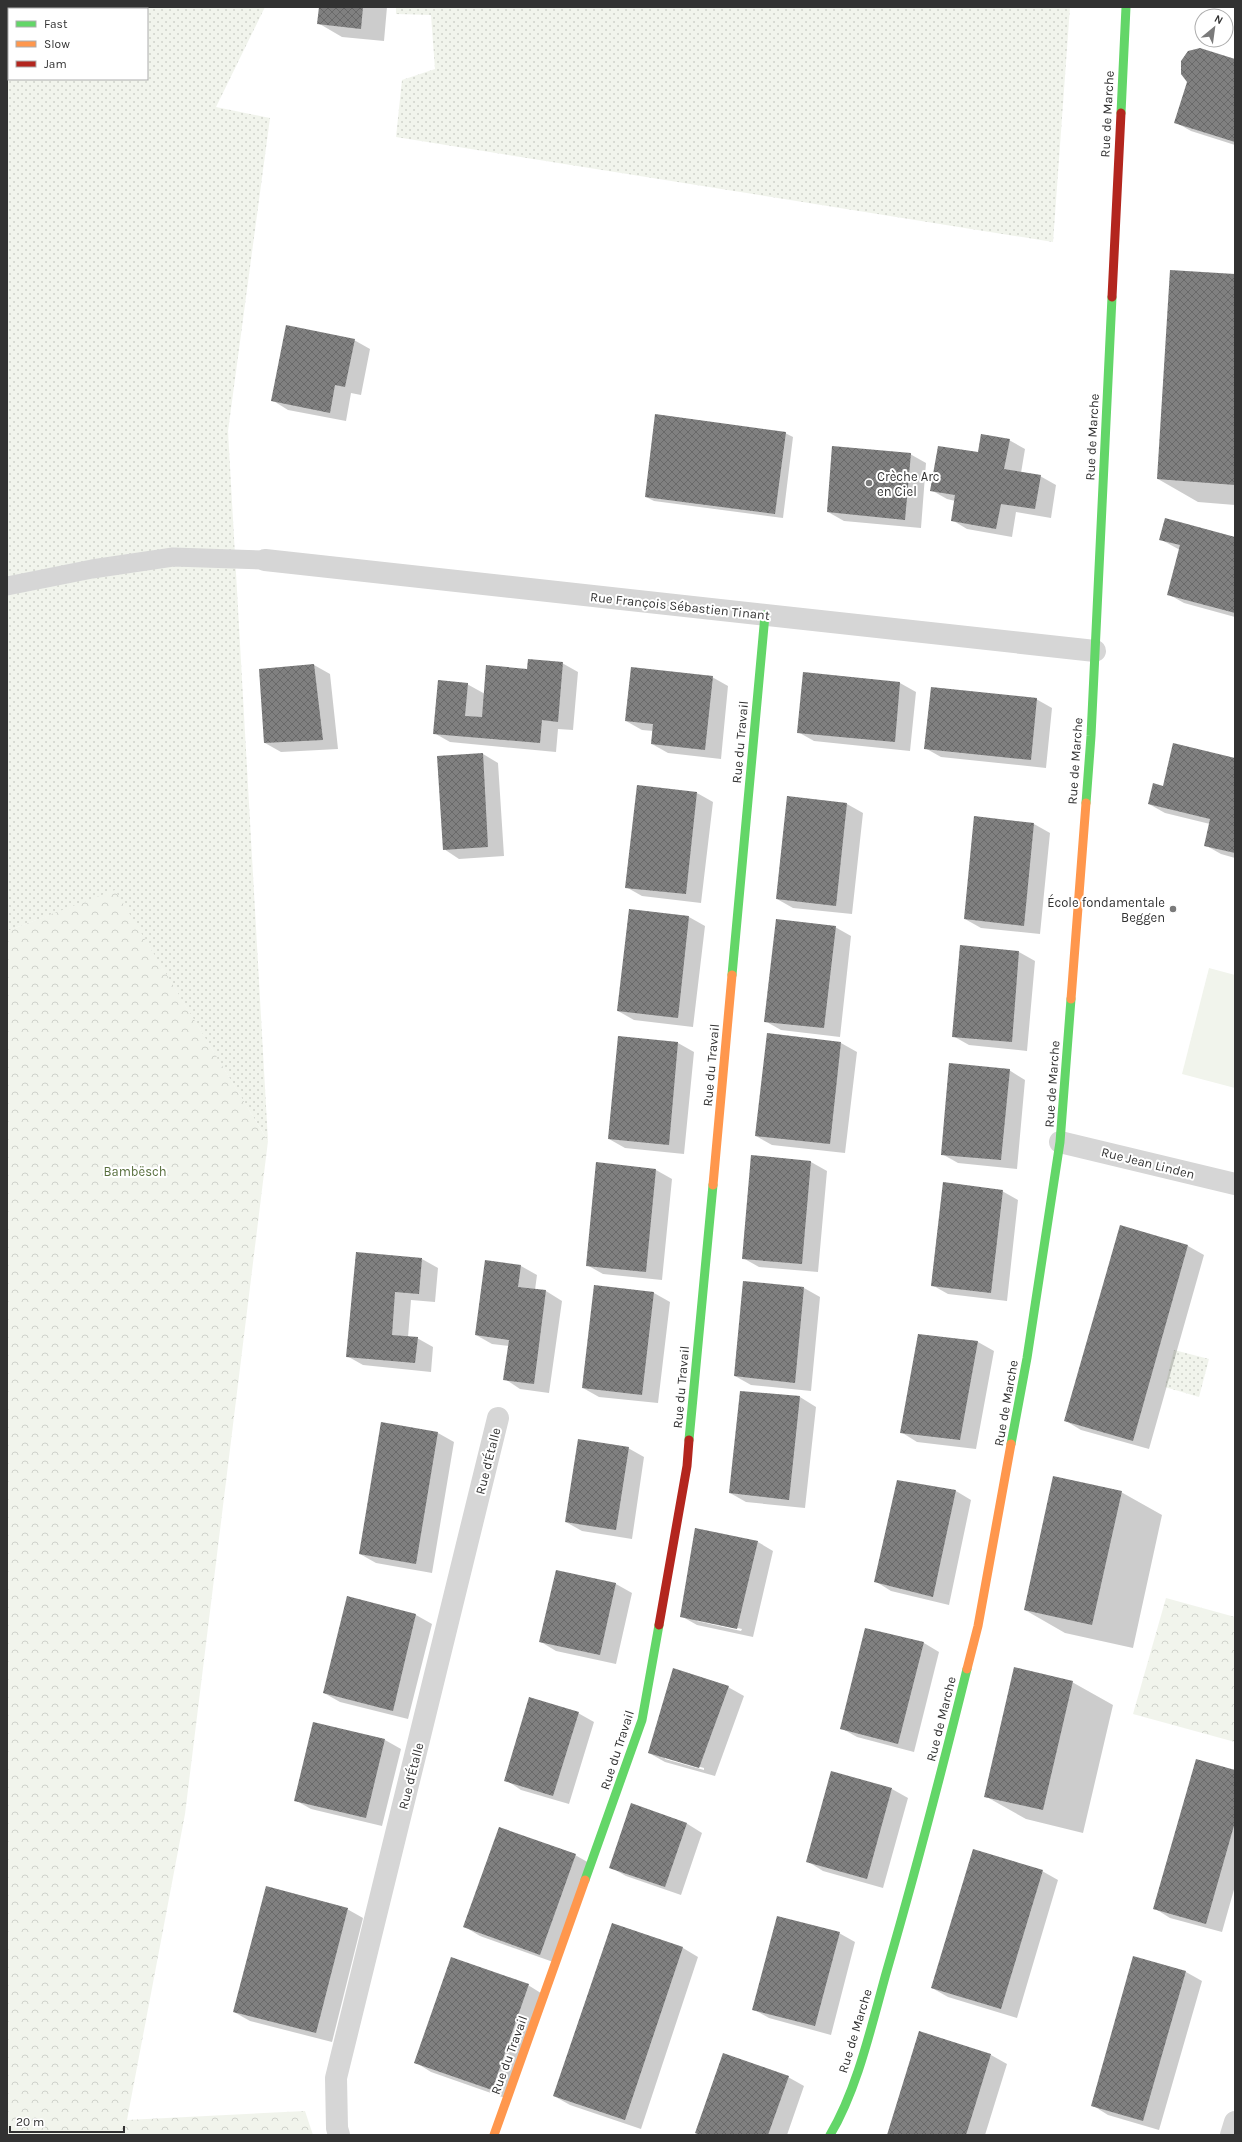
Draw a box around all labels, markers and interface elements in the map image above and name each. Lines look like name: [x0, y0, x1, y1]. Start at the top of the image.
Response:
legend: [8, 8, 148, 80]
north arrow: [1194, 8, 1234, 48]
text: N: [1212, 12, 1225, 27]
text: Fast: [44, 17, 68, 31]
text: Slow: [44, 37, 70, 51]
text: Jam: [44, 57, 67, 71]
street label: Rue de Marche: [1097, 70, 1117, 158]
street label: Rue de Marche: [1082, 393, 1102, 481]
place label: Crèche Arc en Ciel: [877, 469, 940, 499]
marker: Crèche Arc en Ciel: [864, 478, 874, 488]
street label: Rue François Sébastien Tinant: [589, 589, 771, 623]
street label: Rue du Travail: [729, 700, 751, 784]
street label: Rue de Marche: [1064, 717, 1086, 805]
place label: École fondamentale Beggen: [1047, 893, 1165, 925]
marker: École fondamentale Beggen: [1168, 904, 1178, 914]
street label: Rue du Travail: [700, 1023, 722, 1107]
street label: Rue de Marche: [1041, 1040, 1063, 1128]
street label: Rue Jean Linden: [1100, 1144, 1196, 1182]
park label: Bambësch: [103, 1164, 167, 1179]
street label: Rue du Travail: [670, 1345, 692, 1429]
street label: Rue de Marche: [991, 1358, 1021, 1447]
street label: Rue d'Étalle: [471, 1425, 504, 1496]
street label: Rue de Marche: [923, 1675, 959, 1763]
street label: Rue du Travail: [597, 1708, 637, 1792]
street label: Rue d'Étalle: [394, 1740, 427, 1811]
street label: Rue de Marche: [835, 1987, 875, 2075]
street label: Rue du Travail: [488, 2013, 530, 2097]
scale bar: [10, 2108, 124, 2134]
text: 20 m: [16, 2115, 44, 2129]

